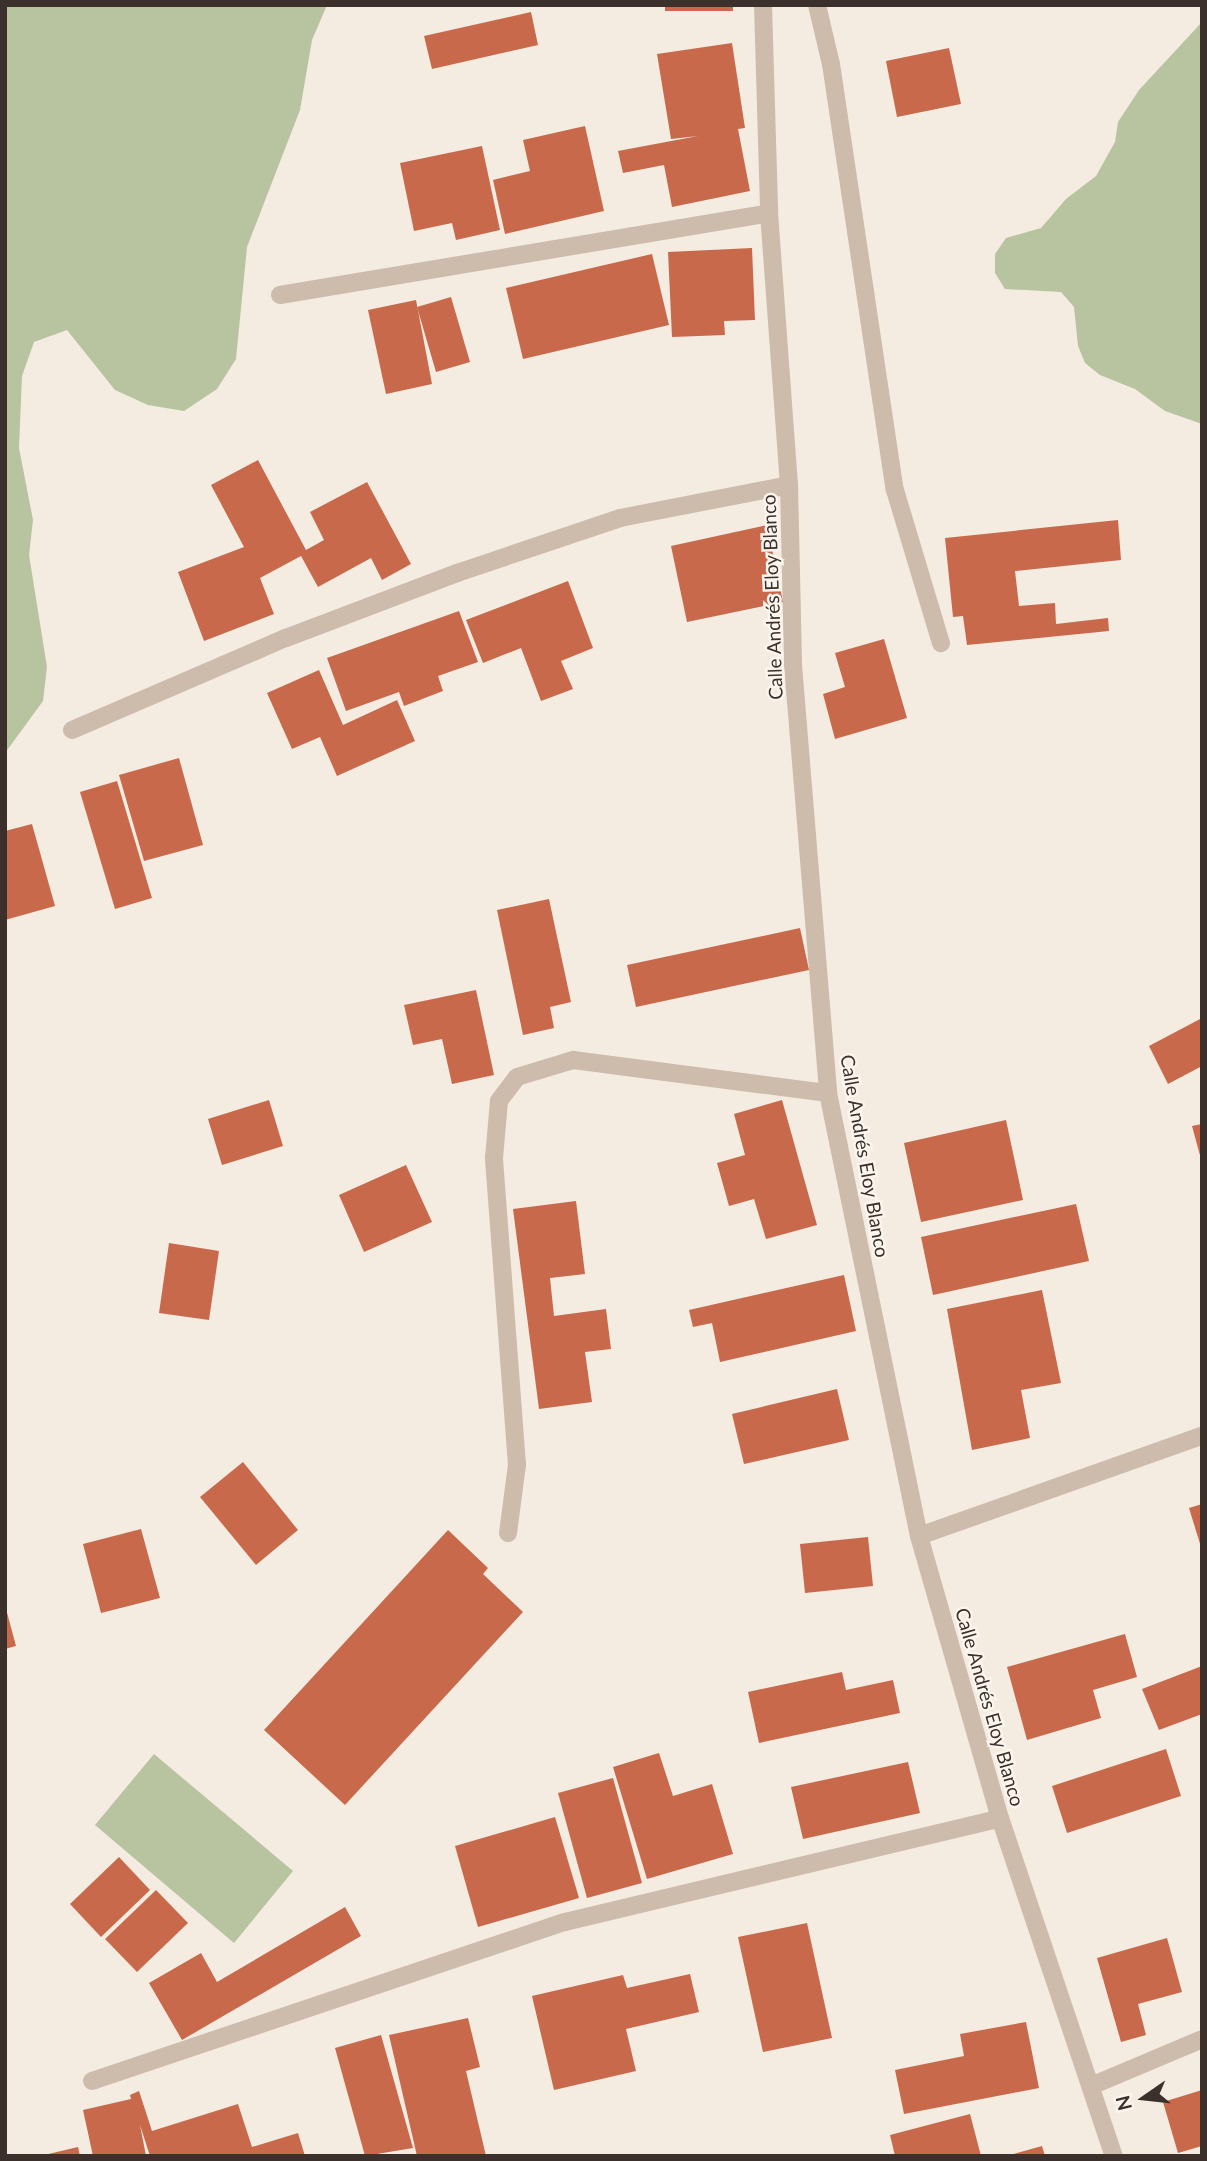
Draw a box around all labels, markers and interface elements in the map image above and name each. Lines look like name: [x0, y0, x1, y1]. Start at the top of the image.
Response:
street label: Calle Andrés Eloy Blanco: [757, 493, 787, 701]
street label: Calle Andrés Eloy Blanco: [836, 1052, 894, 1260]
street label: Calle Andrés Eloy Blanco: [951, 1605, 1029, 1809]
north arrow: [1109, 2063, 1179, 2133]
text: N: [1110, 2093, 1136, 2113]

